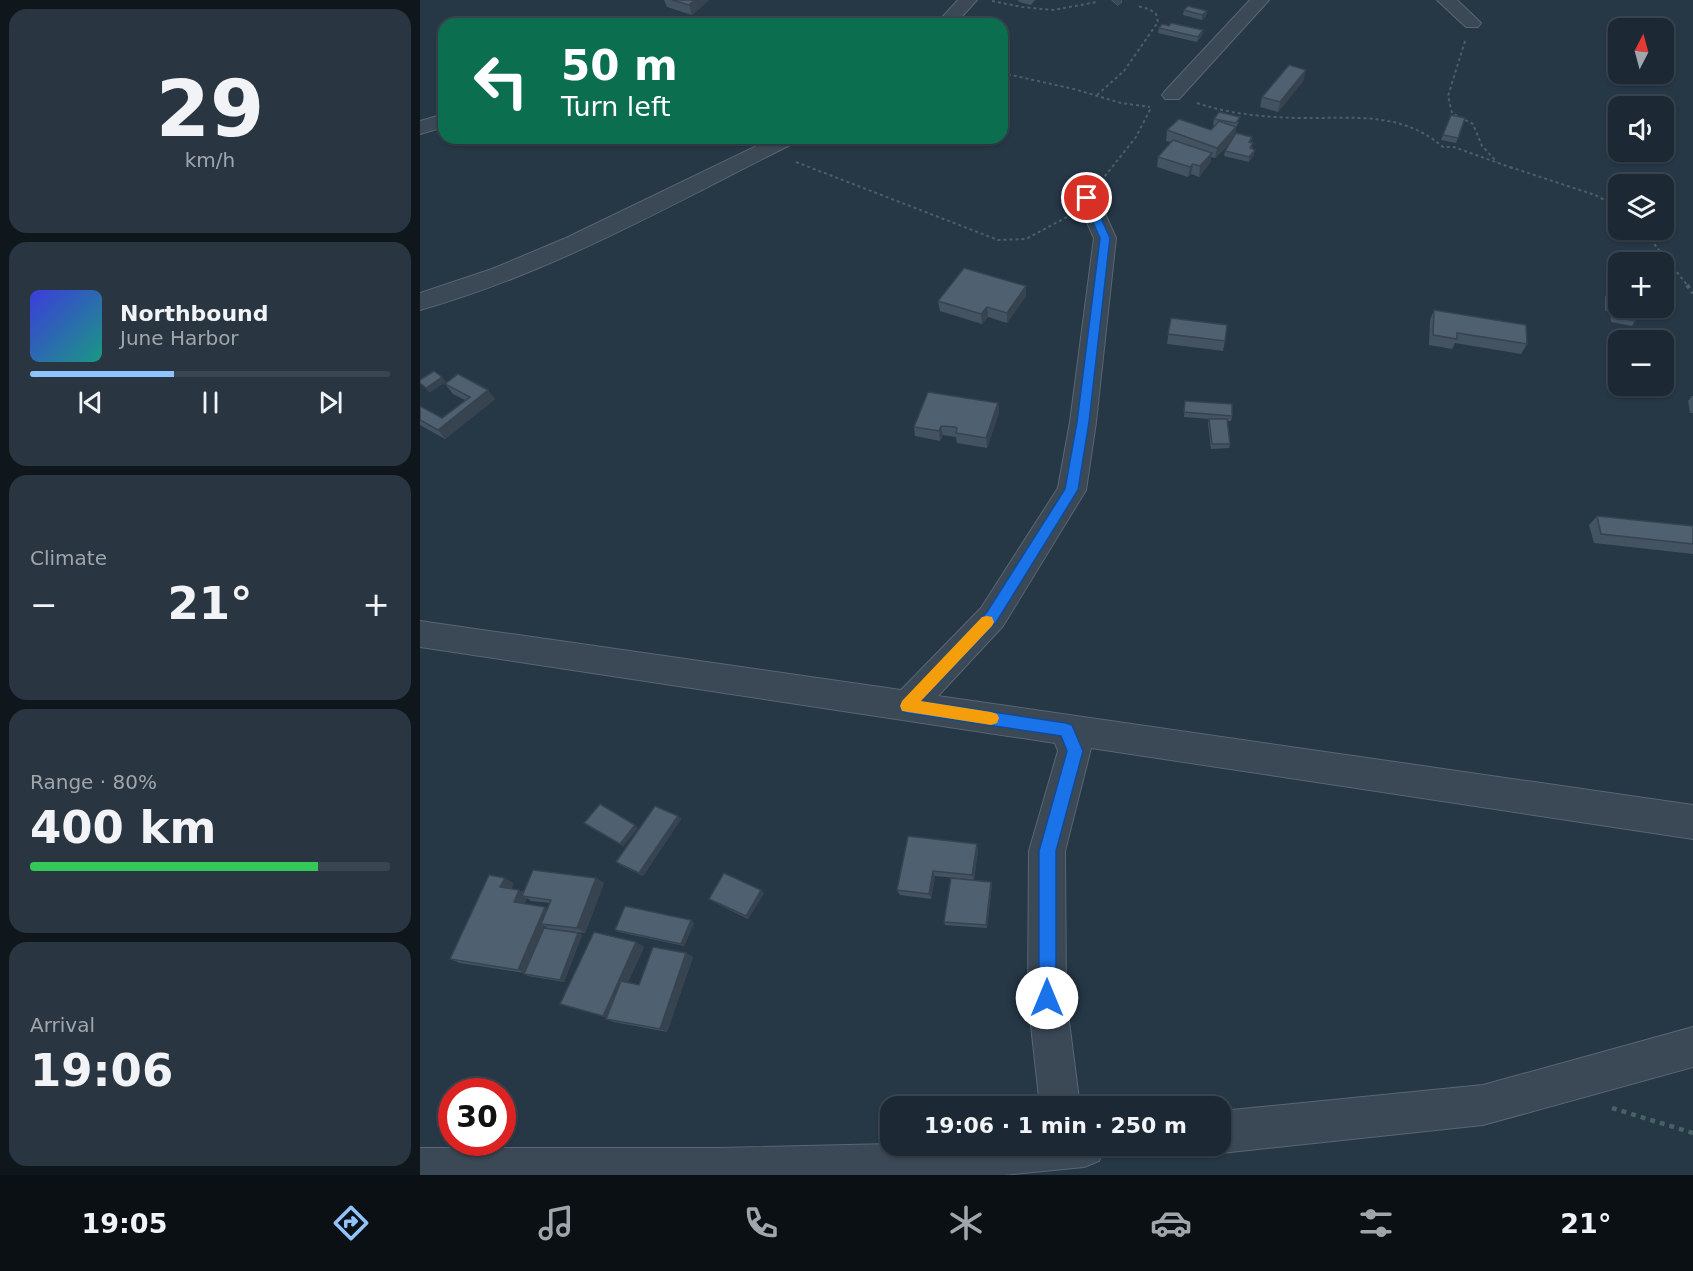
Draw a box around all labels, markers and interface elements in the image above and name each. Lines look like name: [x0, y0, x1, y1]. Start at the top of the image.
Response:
north arrow: [1608, 18, 1674, 84]
map controls: [1608, 18, 1674, 396]
text: 50 m: [561, 41, 678, 90]
icon: left: [462, 42, 540, 120]
text: 29: [156, 64, 264, 154]
text: Turn left: [561, 91, 671, 122]
button: sound: [1608, 96, 1674, 162]
text: km/h: [185, 148, 235, 172]
pin: [1061, 172, 1112, 223]
button: layers: [1608, 174, 1674, 240]
icon: arrive: [1070, 181, 1103, 214]
button: +: [1608, 252, 1674, 318]
text: Northbound: [120, 301, 269, 326]
text: June Harbor: [120, 326, 239, 350]
button: −: [1608, 330, 1674, 396]
icon: previous: [74, 386, 107, 419]
icon: pause: [194, 386, 227, 419]
icon: next: [314, 386, 347, 419]
text: Climate: [30, 546, 107, 570]
text: 21°: [167, 577, 253, 630]
text: −: [30, 585, 58, 624]
text: +: [362, 585, 390, 624]
text: Range · 80%: [30, 770, 157, 794]
text: 400 km: [30, 801, 216, 854]
position arrow: [1015, 966, 1079, 1030]
text: Arrival: [30, 1013, 95, 1037]
text: 19:06: [30, 1044, 173, 1097]
speed limit sign: 30: [438, 1078, 516, 1156]
text: 19:06 · 1 min · 250 m: [924, 1113, 1187, 1138]
icon: directions: [330, 1202, 372, 1244]
icon: music: [535, 1202, 577, 1244]
icon: phone: [740, 1202, 782, 1244]
icon: climate: [945, 1202, 987, 1244]
icon: car: [1150, 1202, 1192, 1244]
icon: filters: [1355, 1202, 1397, 1244]
text: 19:05: [81, 1208, 167, 1239]
text: 21°: [1560, 1208, 1611, 1239]

